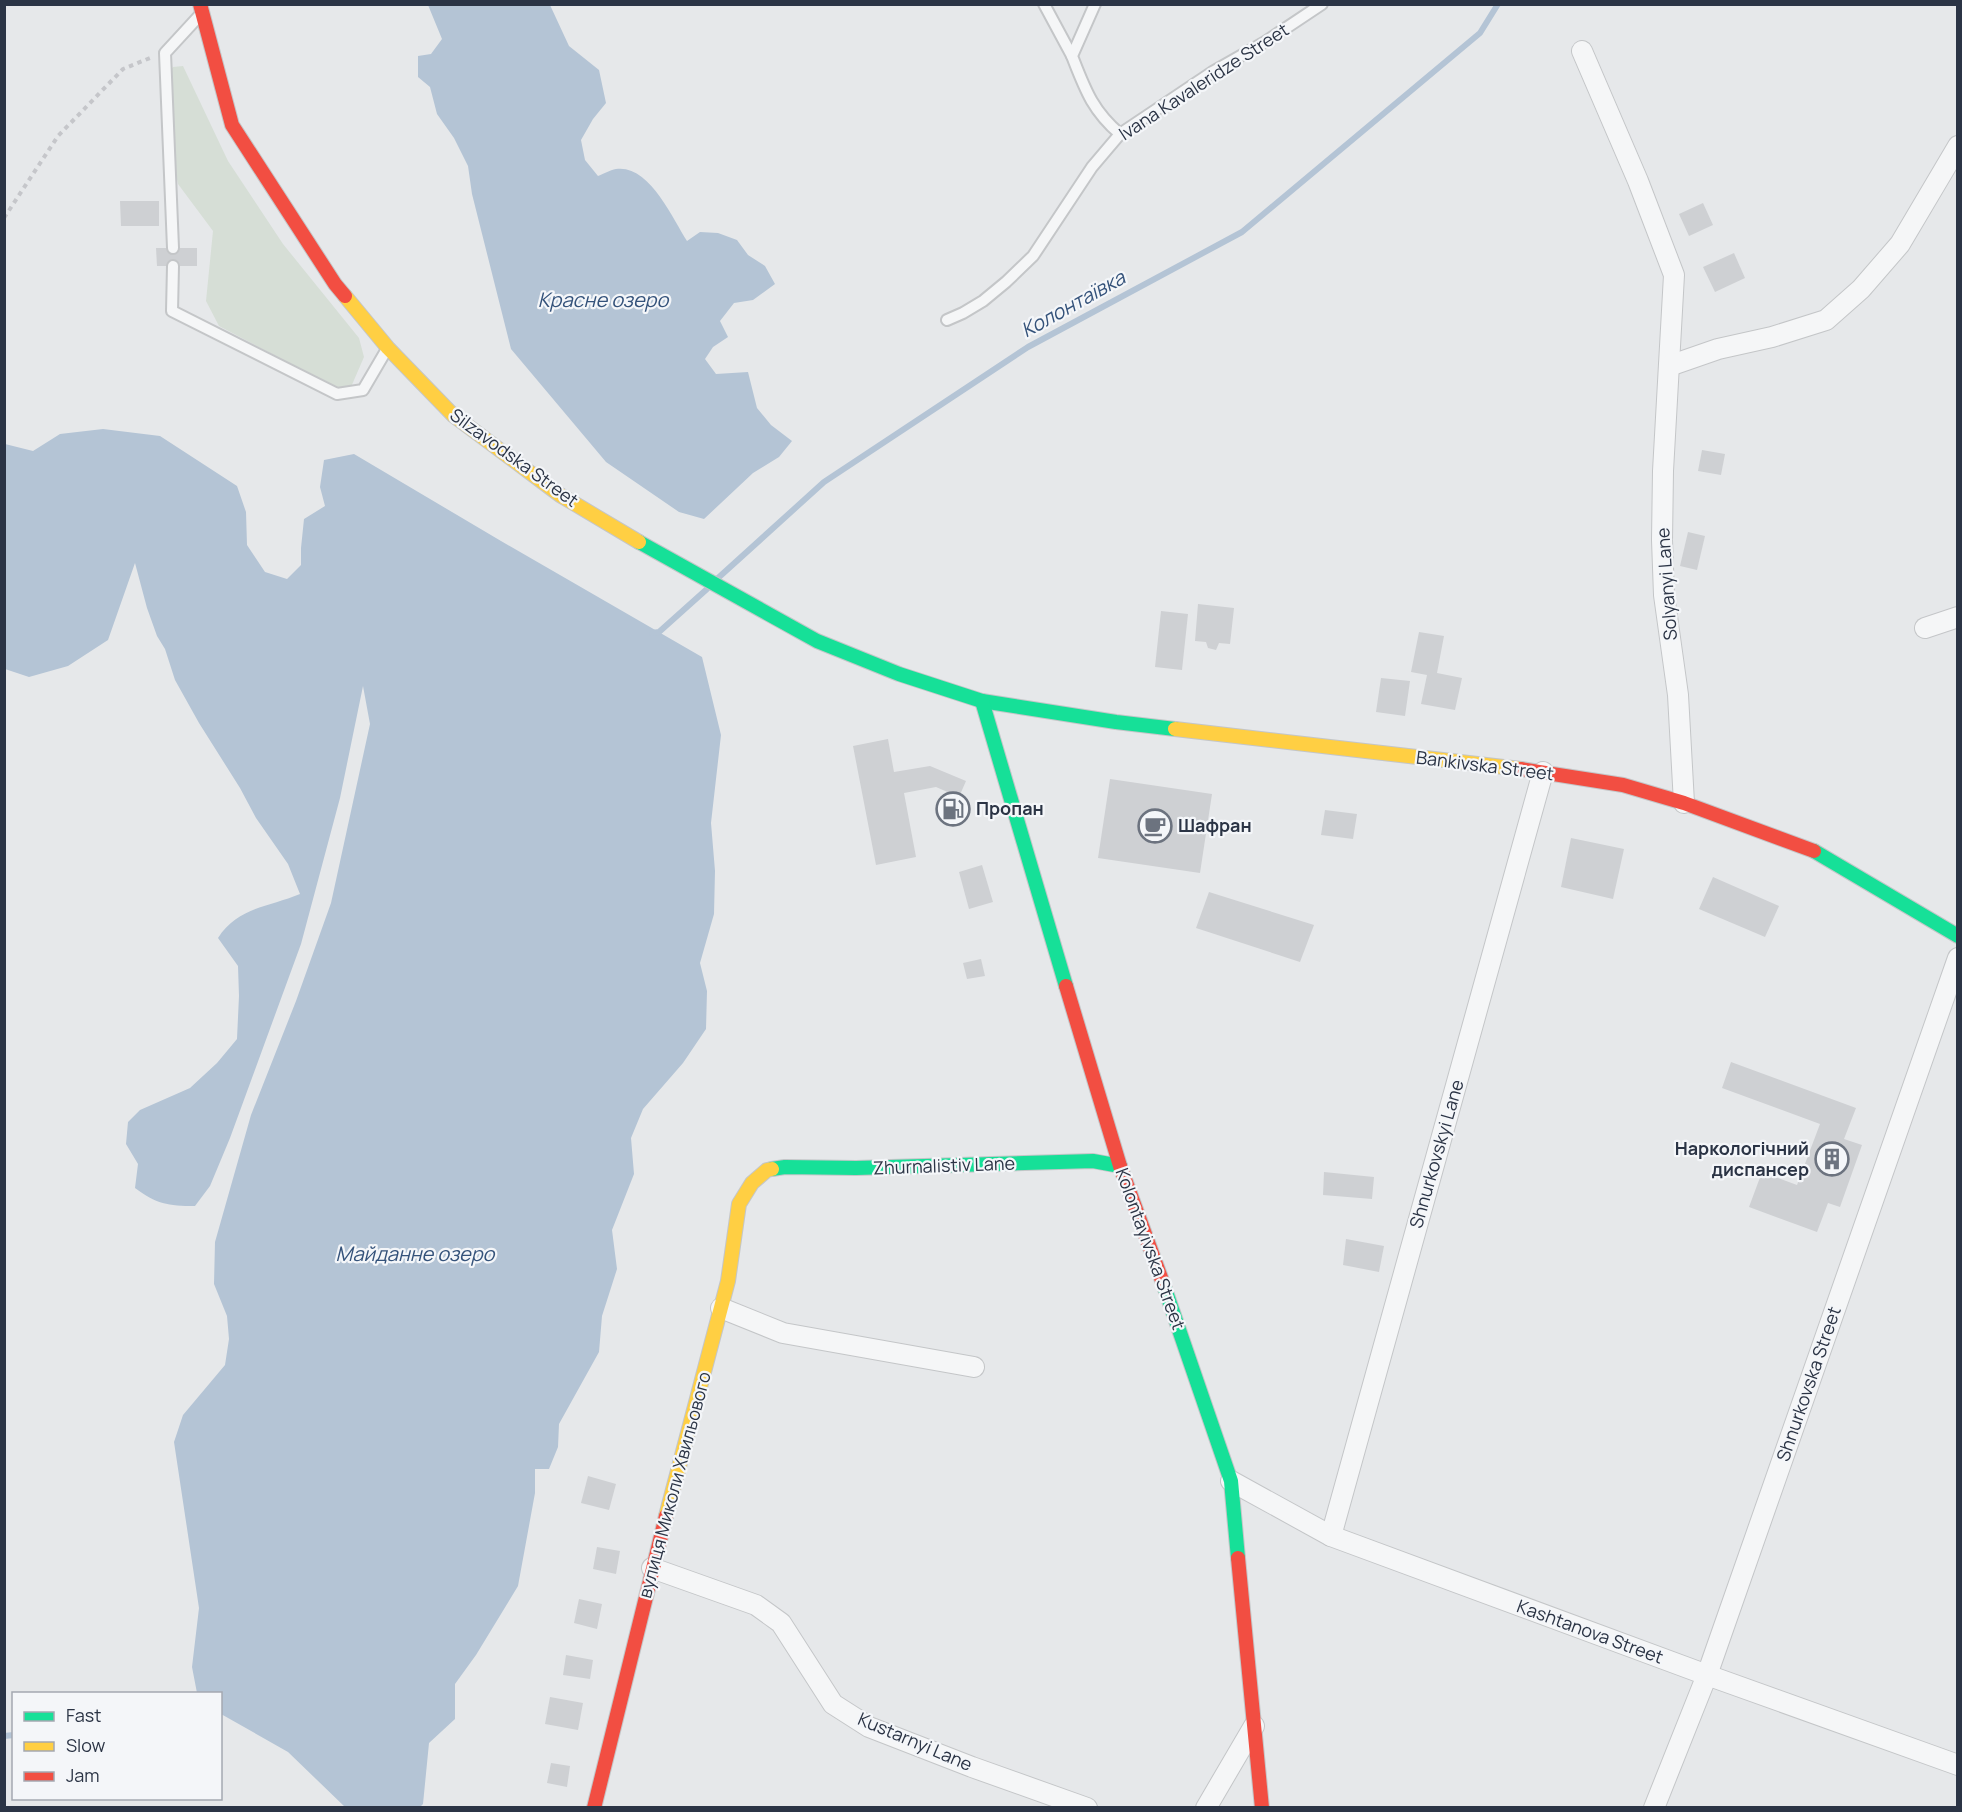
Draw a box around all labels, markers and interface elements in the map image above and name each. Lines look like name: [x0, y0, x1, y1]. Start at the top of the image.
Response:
street label: Ivana Kavaleridze Street: [1114, 17, 1293, 145]
water label: Колонтаївка: [1016, 263, 1131, 343]
water label: Красне озеро: [538, 286, 669, 313]
street label: Silzavodska Street: [446, 402, 584, 512]
street label: Solyanyi Lane: [1650, 527, 1682, 641]
street label: Bankivska Street: [1415, 745, 1555, 785]
fuel station icon: Пропан: [935, 791, 971, 827]
place label: Пропан: [976, 796, 1044, 820]
cafe icon: Шафран: [1137, 808, 1173, 844]
place label: Шафран: [1178, 813, 1252, 837]
street label: Shnurkovskyi Lane: [1403, 1077, 1469, 1231]
place label: Наркологічний диспансер: [1675, 1136, 1809, 1181]
building icon: Наркологічний диспансер: [1814, 1141, 1850, 1177]
street label: Zhurnalistiv Lane: [873, 1151, 1015, 1179]
street label: Kolontayivska Street: [1111, 1165, 1191, 1333]
water label: Майданне озеро: [336, 1240, 496, 1267]
street label: Shnurkovska Street: [1770, 1303, 1846, 1464]
street label: вулиця Миколи Хвильового: [632, 1369, 716, 1601]
street label: Kashtanova Street: [1514, 1593, 1667, 1669]
legend: [12, 1692, 222, 1800]
text: Fast: [66, 1703, 101, 1727]
street label: Kustarnyi Lane: [855, 1706, 976, 1776]
text: Slow: [66, 1733, 106, 1757]
text: Jam: [66, 1763, 100, 1787]

